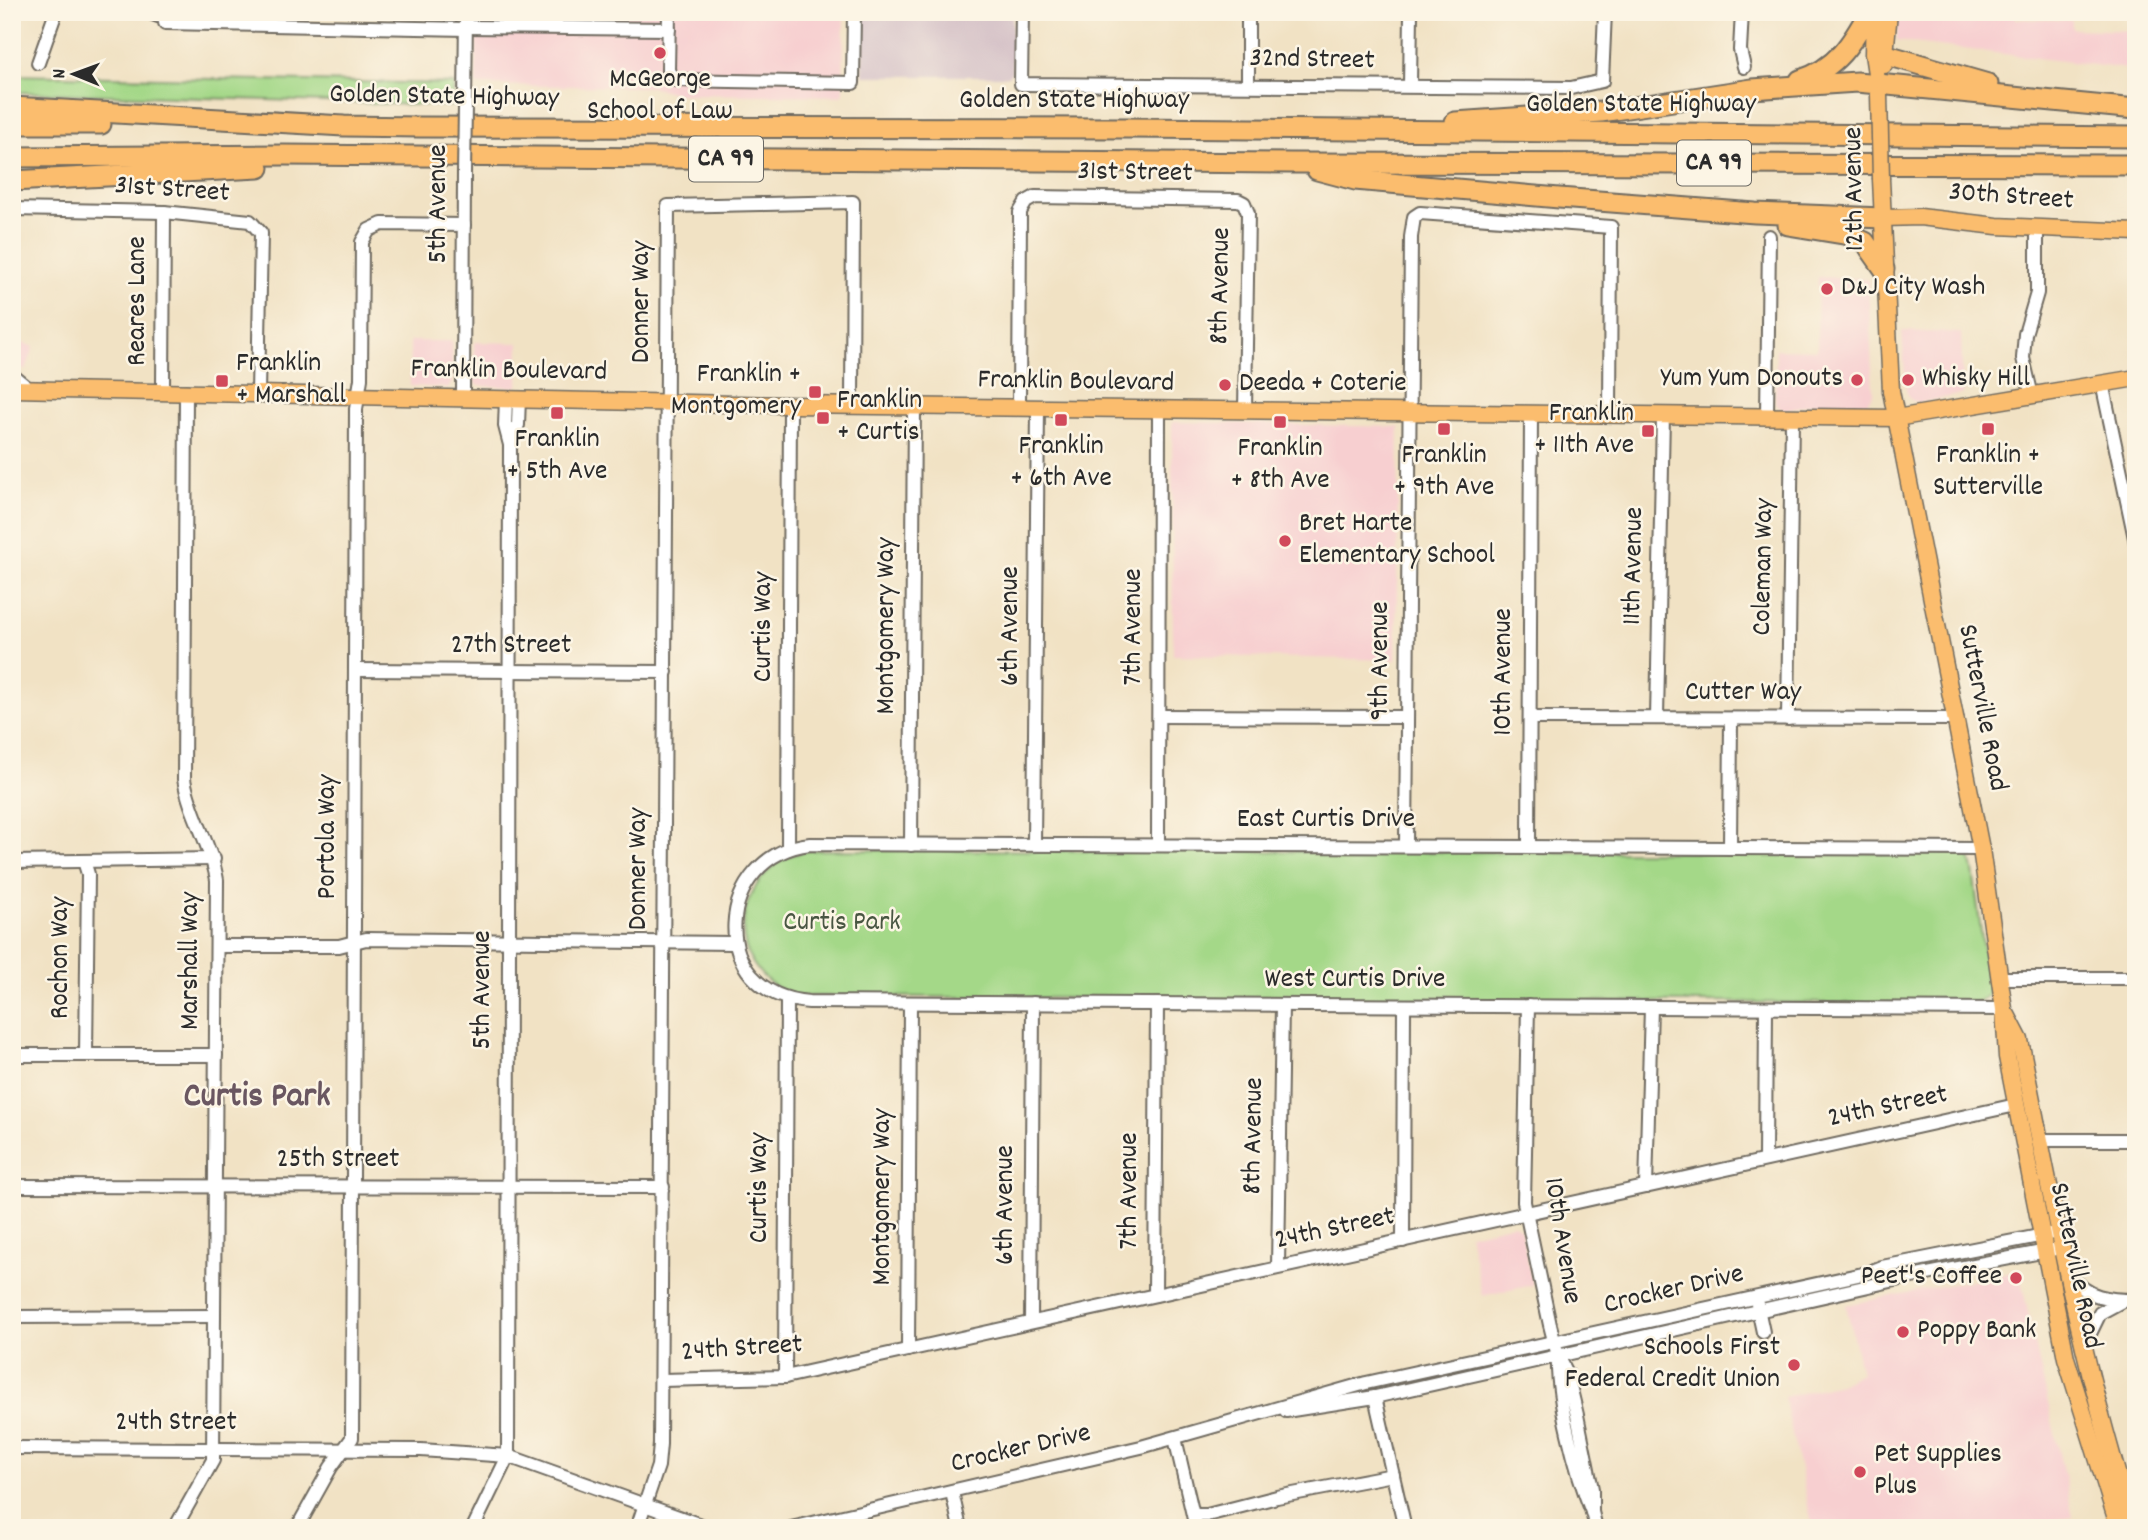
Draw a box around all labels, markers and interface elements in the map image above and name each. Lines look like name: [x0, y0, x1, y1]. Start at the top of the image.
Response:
north arrow: [38, 38, 108, 108]
street label: 32nd Street: [1249, 40, 1375, 82]
marker: McGeorge School of Law: [652, 45, 668, 61]
place label: McGeorge School of Law: [587, 61, 733, 133]
text: N: [47, 69, 74, 79]
street label: Golden State Highway: [329, 76, 560, 120]
street label: Golden State Highway: [959, 82, 1190, 122]
street label: Golden State Highway: [1526, 86, 1757, 126]
street label: 12th Avenue: [1835, 126, 1877, 252]
road number: CA 99: [689, 136, 763, 182]
road number: CA 99: [1677, 140, 1751, 186]
street label: 5th Avenue: [420, 144, 460, 264]
street label: 31st Street: [1077, 153, 1193, 195]
street label: 31st Street: [113, 167, 231, 215]
street label: 30th Street: [1947, 174, 2075, 222]
street label: 8th Avenue: [1201, 227, 1243, 345]
street label: Reares Lane: [119, 236, 159, 366]
street label: Donner Way: [623, 240, 663, 363]
place label: D&J City Wash: [1841, 269, 1985, 309]
marker: D&J City Wash: [1819, 281, 1835, 297]
place label: Franklin + Marshall: [236, 345, 346, 417]
street label: Franklin Boulevard: [410, 350, 608, 394]
place label: Franklin + Montgomery: [671, 356, 802, 428]
place label: Yum Yum Donouts: [1661, 360, 1843, 400]
place label: Whisky Hill: [1922, 360, 2030, 400]
street label: Franklin Boulevard: [977, 361, 1175, 405]
place label: Deeda + Coterie: [1239, 365, 1407, 405]
marker: Yum Yum Donouts: [1849, 372, 1865, 388]
marker: Whisky Hill: [1900, 372, 1916, 388]
marker: Franklin + Marshall: [214, 373, 230, 389]
marker: Deeda + Coterie: [1217, 377, 1233, 393]
place label: Franklin + Curtis: [837, 382, 922, 454]
marker: Franklin + Montgomery: [807, 384, 823, 400]
place label: Franklin + 11th Ave: [1534, 395, 1634, 467]
marker: Franklin + 5th Ave: [549, 405, 565, 421]
marker: Franklin + Curtis: [815, 410, 831, 426]
marker: Franklin + 6th Ave: [1053, 412, 1069, 428]
marker: Franklin + 8th Ave: [1272, 414, 1288, 430]
place label: Franklin + 5th Ave: [507, 421, 607, 493]
marker: Franklin + 9th Ave: [1436, 421, 1452, 437]
marker: Franklin + Sutterville: [1980, 421, 1996, 437]
marker: Franklin + 11th Ave: [1640, 423, 1656, 439]
place label: Franklin + 6th Ave: [1010, 428, 1112, 500]
place label: Franklin + 8th Ave: [1230, 430, 1330, 502]
place label: Franklin + 9th Ave: [1394, 437, 1494, 509]
place label: Franklin + Sutterville: [1933, 437, 2043, 509]
street label: Coleman Way: [1744, 497, 1786, 636]
place label: Bret Harte Elementary School: [1299, 505, 1495, 577]
street label: 11th Avenue: [1614, 506, 1656, 626]
marker: Bret Harte Elementary School: [1277, 533, 1293, 549]
street label: Montgomery Way: [868, 537, 908, 715]
street label: 6th Avenue: [992, 566, 1032, 686]
street label: 7th Avenue: [1115, 569, 1155, 685]
street label: Curtis Way: [745, 571, 785, 682]
street label: 9th Avenue: [1362, 601, 1402, 721]
street label: 10th Avenue: [1485, 608, 1525, 736]
street label: Sutterville Road: [1945, 621, 2017, 795]
street label: 27th Street: [451, 627, 571, 667]
street label: Cutter Way: [1685, 674, 1802, 714]
street label: Portola Way: [309, 774, 349, 900]
street label: East Curtis Drive: [1237, 801, 1415, 841]
street label: Donner Way: [620, 807, 660, 930]
street label: Marshall Way: [172, 891, 212, 1030]
street label: Rochon Way: [42, 896, 82, 1019]
park label: Curtis Park: [783, 904, 901, 944]
street label: 5th Avenue: [464, 930, 504, 1050]
street label: West Curtis Drive: [1265, 961, 1445, 1001]
district label: Curtis Park: [183, 1073, 331, 1123]
street label: 24th Street: [1824, 1076, 1952, 1140]
street label: 8th Avenue: [1234, 1077, 1276, 1195]
street label: Montgomery Way: [864, 1108, 904, 1286]
street label: Curtis Way: [741, 1132, 781, 1243]
street label: 7th Avenue: [1111, 1133, 1151, 1249]
street label: 25th Street: [277, 1141, 399, 1181]
street label: 6th Avenue: [987, 1145, 1027, 1265]
street label: 10th Avenue: [1531, 1175, 1591, 1307]
street label: Sutterville Road: [2037, 1179, 2111, 1353]
street label: 24th Street: [1271, 1198, 1399, 1262]
street label: Crocker Drive: [1600, 1255, 1748, 1327]
place label: Peet's Coffee: [1861, 1258, 2002, 1298]
marker: Peet's Coffee: [2008, 1270, 2024, 1286]
place label: Poppy Bank: [1917, 1312, 2037, 1352]
marker: Poppy Bank: [1895, 1324, 1911, 1340]
street label: 24th Street: [680, 1326, 804, 1374]
place label: Schools First Federal Credit Union: [1565, 1329, 1780, 1401]
marker: Schools First Federal Credit Union: [1786, 1357, 1802, 1373]
street label: 24th Street: [115, 1404, 237, 1444]
street label: Crocker Drive: [947, 1414, 1095, 1486]
place label: Pet Supplies Plus: [1874, 1436, 2002, 1508]
marker: Pet Supplies Plus: [1852, 1464, 1868, 1480]

